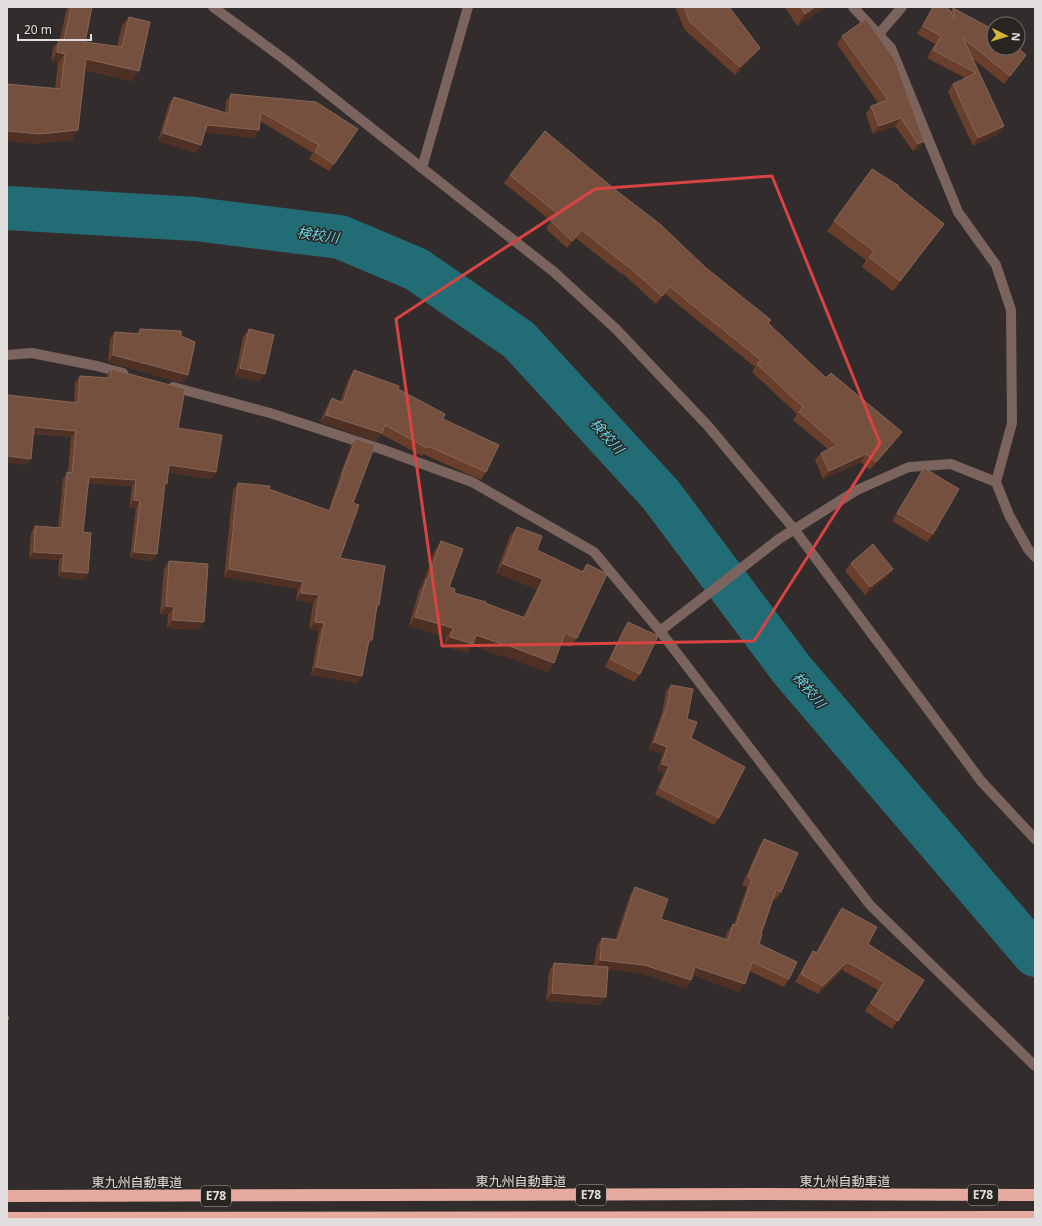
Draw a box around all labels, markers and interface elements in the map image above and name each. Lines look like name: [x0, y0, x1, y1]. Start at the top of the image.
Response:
scale bar: [18, 16, 91, 42]
north arrow: [986, 16, 1026, 56]
text: 20 m: [24, 21, 52, 38]
text: N: [1009, 32, 1024, 42]
water label: 検校川: [296, 222, 342, 247]
water label: 検校川: [586, 414, 630, 459]
water label: 検校川: [789, 667, 831, 713]
street label: 東九州自動車道: [475, 1172, 567, 1190]
street label: 東九州自動車道: [799, 1172, 891, 1190]
street label: 東九州自動車道: [91, 1173, 183, 1191]
road number: E78: [576, 1185, 606, 1205]
road number: E78: [968, 1185, 998, 1205]
road number: E78: [201, 1186, 231, 1206]

